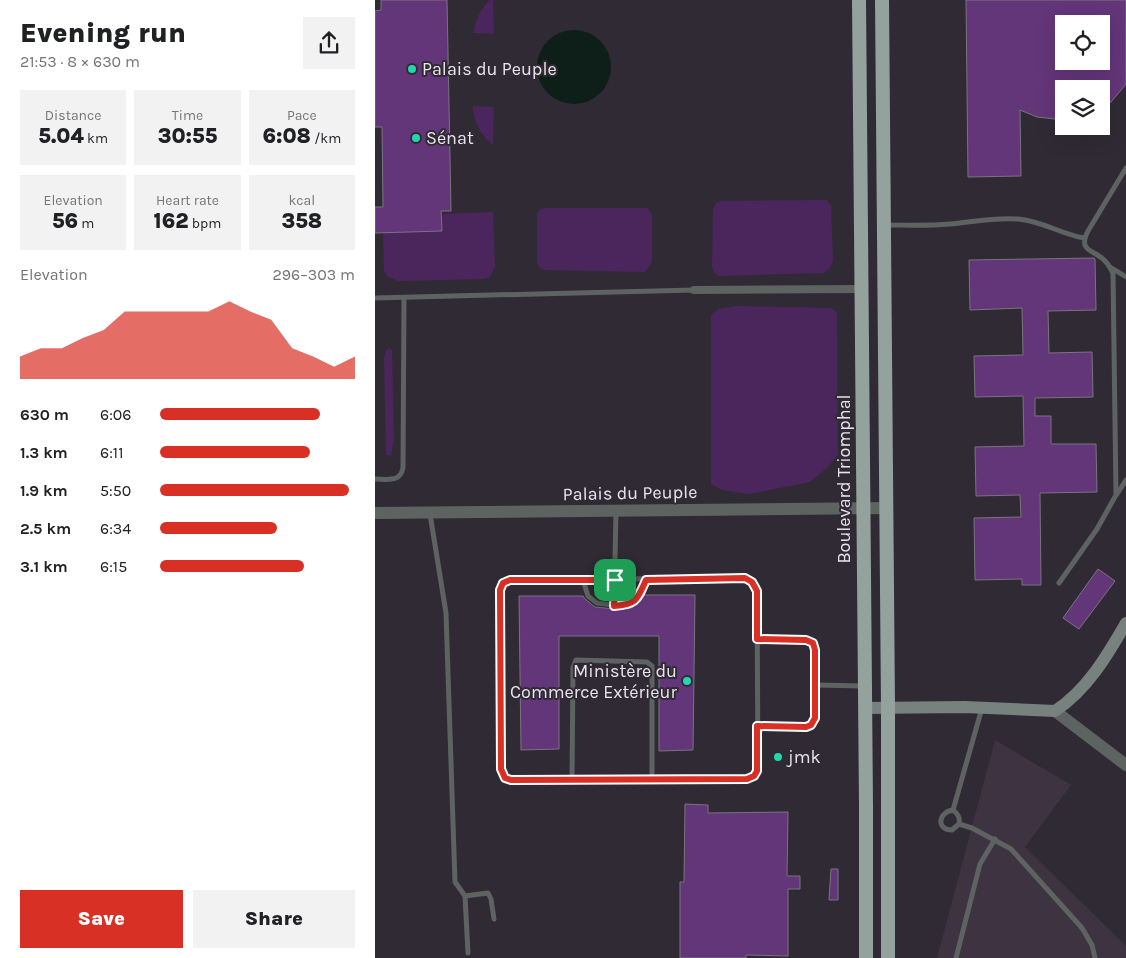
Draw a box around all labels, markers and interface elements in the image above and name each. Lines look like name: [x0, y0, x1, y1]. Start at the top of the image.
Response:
map controls: [1055, 15, 1110, 135]
button: locate: [1055, 15, 1110, 70]
text: Evening run: [20, 16, 186, 49]
button: share: [303, 17, 355, 69]
text: 21:53 · 8 × 630 m: [20, 52, 140, 71]
place label: Palais du Peuple: [422, 58, 557, 80]
marker: Palais du Peuple: [406, 63, 418, 75]
button: layers: [1055, 80, 1110, 135]
text: Distance: [45, 107, 101, 124]
text: Time: [172, 107, 203, 124]
text: Pace: [287, 107, 317, 124]
text: 5.04: [38, 124, 84, 148]
text: 30:55: [158, 124, 217, 148]
text: 6:08: [262, 124, 311, 148]
place label: Sénat: [426, 127, 474, 149]
text: km: [84, 130, 108, 147]
text: /km: [311, 130, 341, 147]
marker: Sénat: [410, 132, 422, 144]
text: Elevation: [44, 192, 103, 209]
text: Heart rate: [156, 192, 219, 209]
text: kcal: [288, 192, 315, 209]
text: 56: [52, 209, 78, 233]
text: 162: [154, 209, 188, 233]
text: 358: [282, 209, 322, 233]
text: m: [78, 215, 94, 232]
text: bpm: [188, 215, 221, 232]
text: Elevation: [20, 265, 88, 284]
text: 296–303 m: [273, 265, 355, 284]
street label: Boulevard Triomphal: [833, 394, 855, 564]
text: 630 m: [20, 405, 69, 424]
text: 6:06: [100, 405, 132, 424]
text: 1.3 km: [20, 443, 68, 462]
text: 6:11: [100, 443, 123, 462]
text: 1.9 km: [20, 481, 68, 500]
text: 5:50: [100, 481, 131, 500]
street label: Palais du Peuple: [562, 481, 698, 505]
text: 2.5 km: [20, 519, 71, 538]
text: 6:34: [100, 519, 131, 538]
text: 3.1 km: [20, 557, 68, 576]
text: 6:15: [100, 557, 127, 576]
pin: [594, 559, 636, 601]
icon: arrive: [601, 566, 629, 594]
place label: Ministère du Commerce Extérieur: [510, 660, 677, 703]
marker: Ministère du Commerce Extérieur: [681, 675, 693, 687]
place label: jmk: [786, 746, 821, 768]
marker: jmk: [772, 751, 784, 763]
button: Save: [20, 890, 183, 948]
button: Share: [193, 890, 355, 948]

